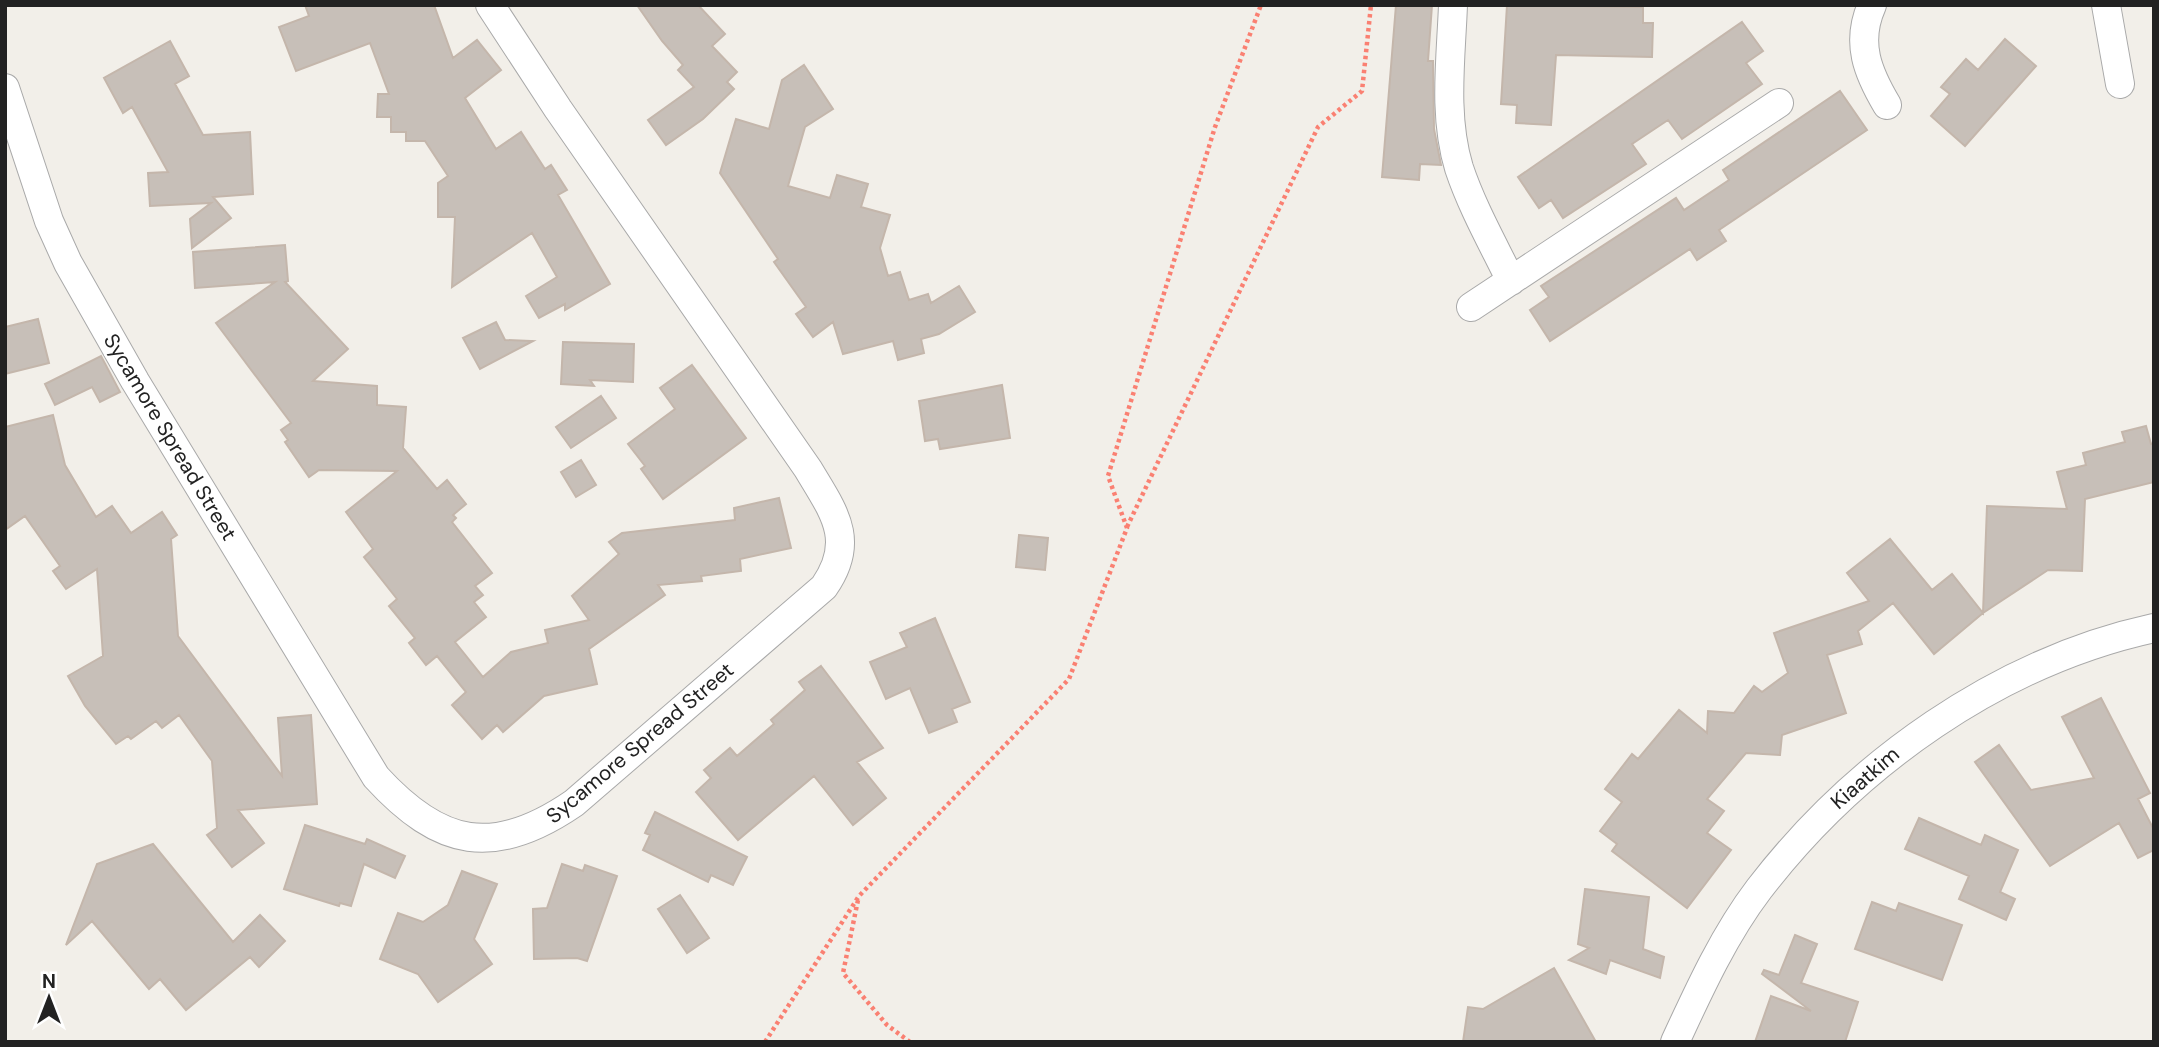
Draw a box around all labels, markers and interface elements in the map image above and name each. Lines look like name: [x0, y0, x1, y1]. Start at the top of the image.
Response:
street label: Sycamore Spread Street: [97, 328, 243, 546]
street label: Sycamore Spread Street: [540, 656, 740, 830]
street label: Kiaatkim: [1825, 740, 1905, 816]
north arrow: [14, 963, 84, 1033]
text: N: [42, 969, 56, 994]

